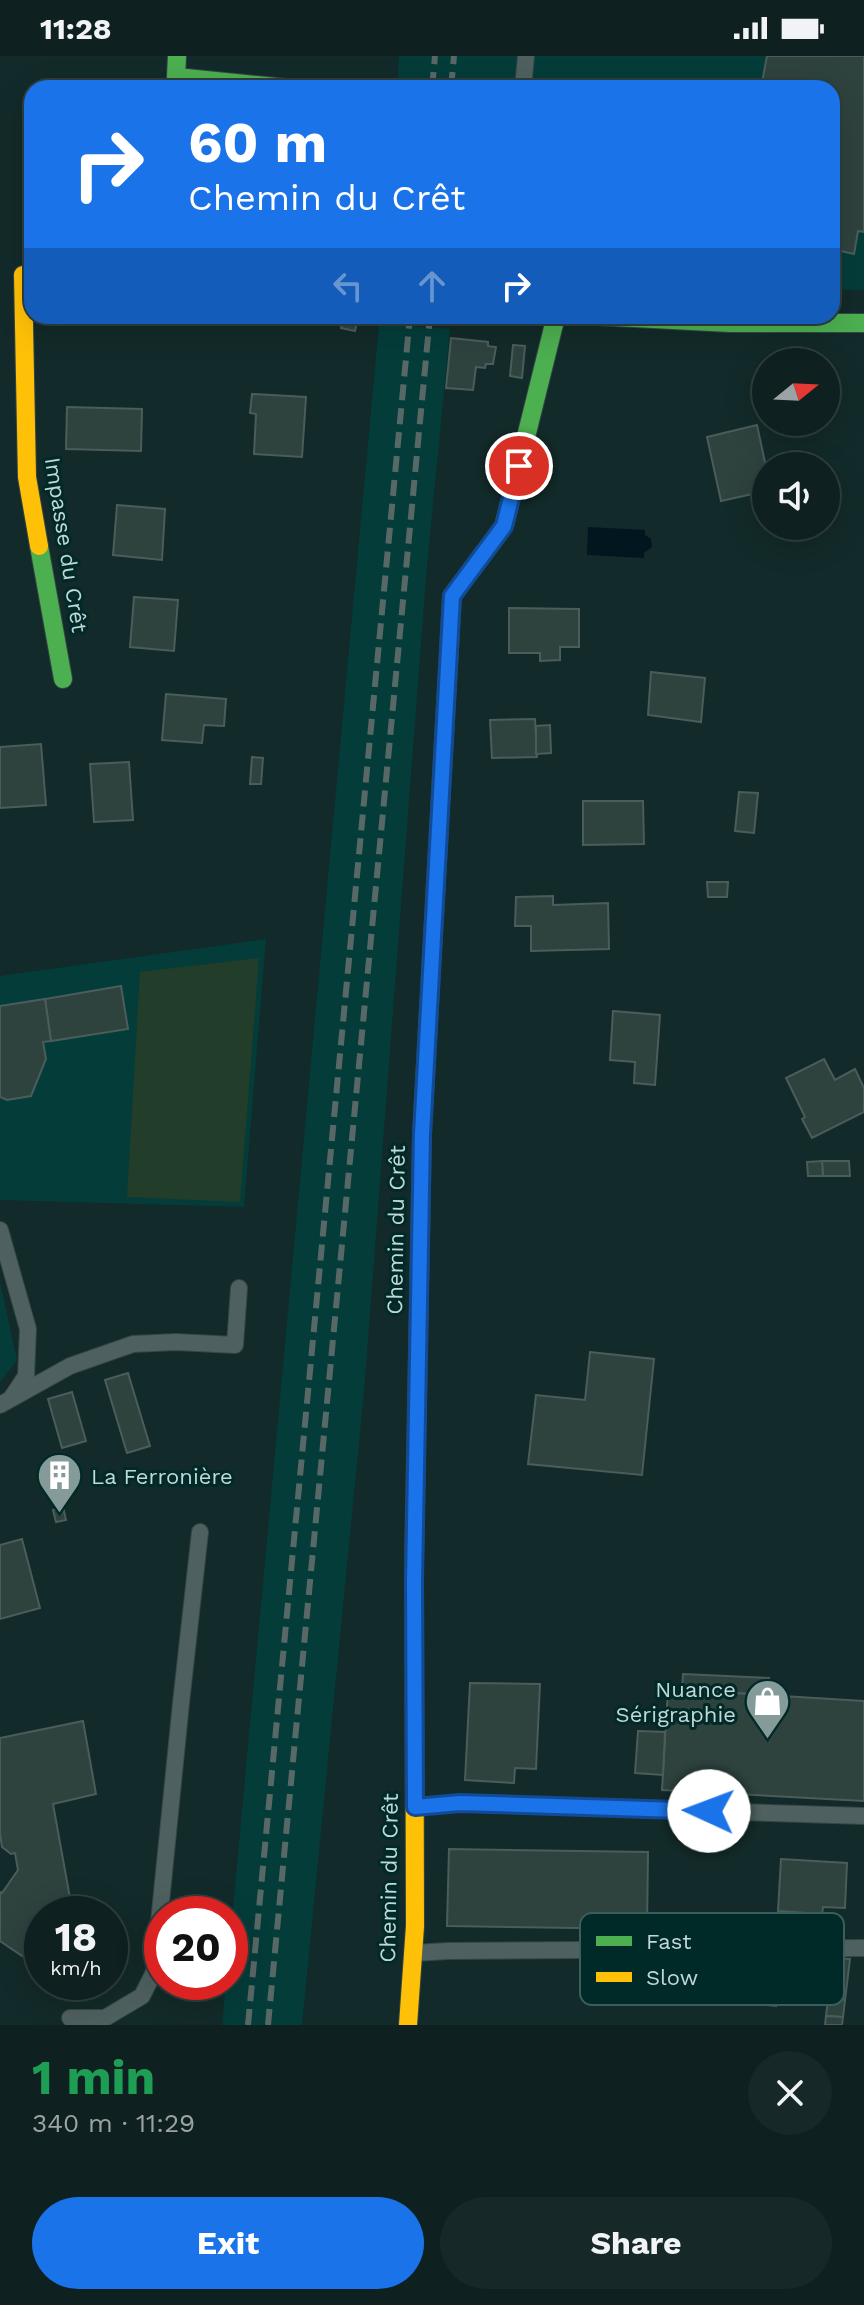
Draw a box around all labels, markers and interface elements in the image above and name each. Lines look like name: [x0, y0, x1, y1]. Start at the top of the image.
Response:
text: 11:28: [40, 11, 112, 46]
text: 60 m: [188, 110, 327, 176]
icon: right: [56, 112, 160, 216]
text: Chemin du Crêt: [188, 177, 465, 219]
icon: left: [326, 264, 370, 308]
icon: ahead: [410, 264, 454, 308]
icon: right: [494, 264, 538, 308]
north arrow: [752, 348, 840, 436]
map controls: [752, 348, 840, 540]
pin: [485, 432, 553, 500]
icon: arrive: [497, 444, 541, 488]
button: sound: [752, 452, 840, 540]
street label: Impasse du Crêt: [40, 456, 92, 634]
street label: Chemin du Crêt: [382, 1145, 410, 1315]
building icon: La Ferronière: [36, 1452, 84, 1515]
place label: La Ferronière: [91, 1464, 233, 1489]
place label: Nuance Sérigraphie: [616, 1677, 736, 1727]
shop icon: Nuance Sérigraphie: [743, 1678, 791, 1741]
position arrow: [667, 1769, 751, 1853]
street label: Chemin du Crêt: [375, 1793, 403, 1963]
speed limit sign: 20: [144, 1896, 248, 2000]
legend: [580, 1913, 844, 2005]
text: 18: [55, 1914, 97, 1961]
text: Fast: [646, 1929, 692, 1954]
text: km/h: [50, 1956, 102, 1980]
text: Slow: [646, 1965, 698, 1990]
text: 1 min: [32, 2049, 155, 2106]
button: close: [748, 2051, 832, 2135]
text: 340 m · 11:29: [32, 2108, 195, 2138]
button: Exit: [32, 2197, 424, 2289]
button: Share: [440, 2197, 832, 2289]

